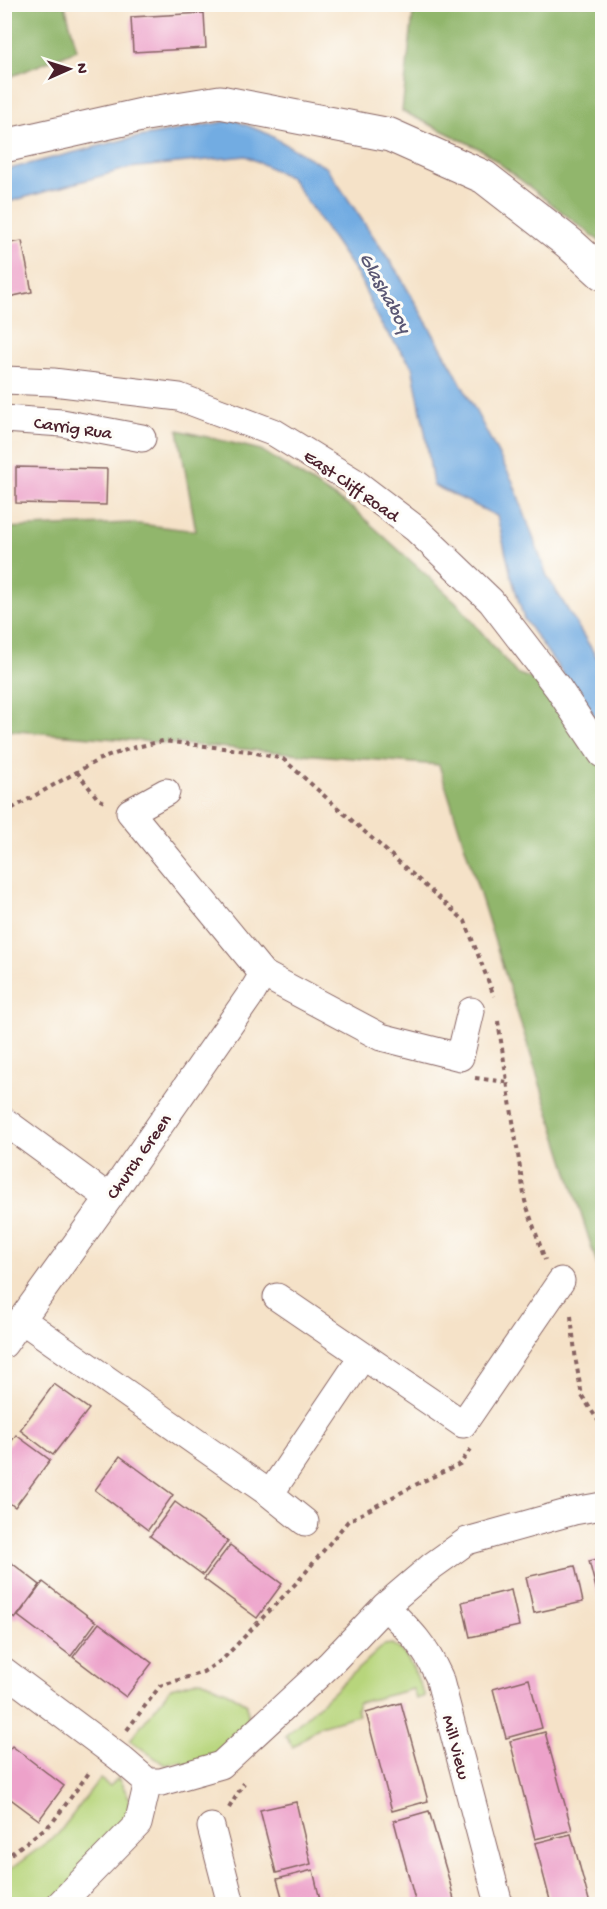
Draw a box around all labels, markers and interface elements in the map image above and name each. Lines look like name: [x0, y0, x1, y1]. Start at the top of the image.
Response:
north arrow: [39, 39, 99, 99]
text: N: [71, 63, 90, 75]
water label: Glashaboy: [353, 250, 416, 339]
street label: Carrig Rua: [32, 414, 114, 445]
street label: East Cliff Road: [299, 446, 404, 529]
street label: Church Green: [103, 1110, 177, 1204]
street label: Mill View: [436, 1713, 473, 1782]

